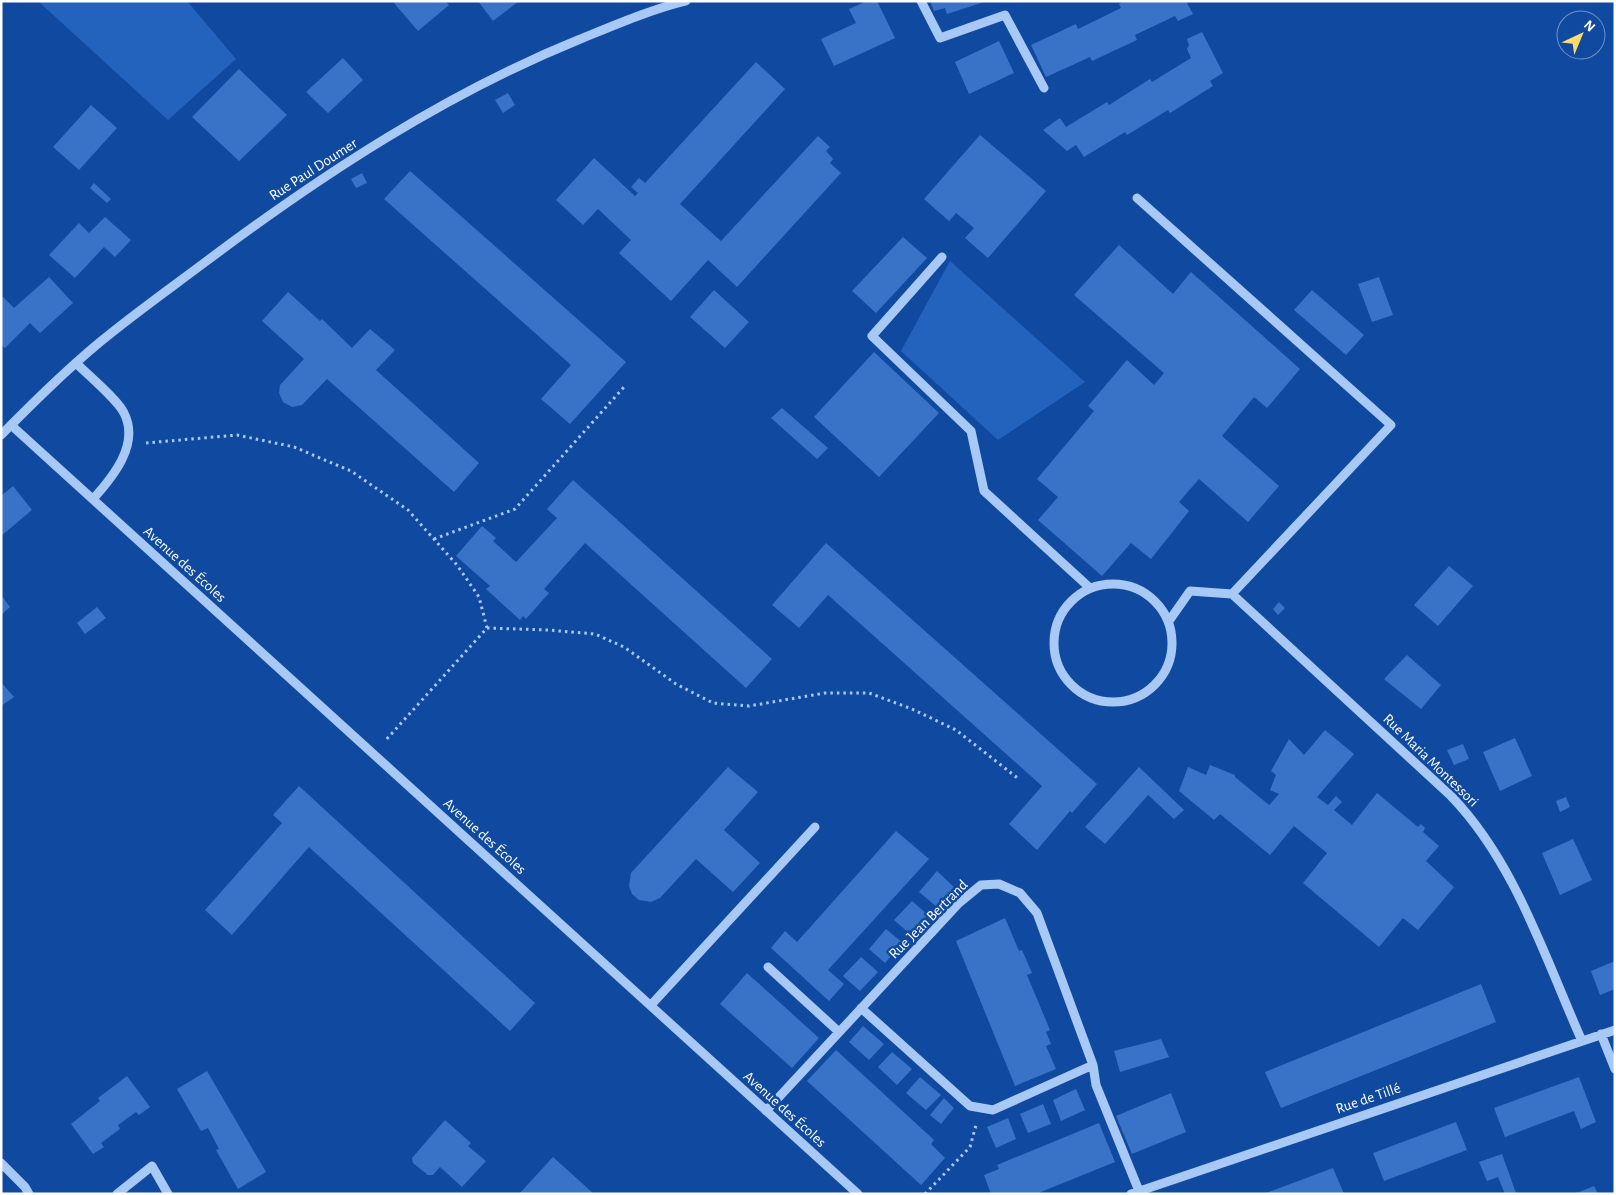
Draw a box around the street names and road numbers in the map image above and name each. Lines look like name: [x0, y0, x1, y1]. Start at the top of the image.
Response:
street label: Rue Paul Doumer: [267, 135, 360, 203]
street label: Avenue des Écoles: [141, 522, 230, 605]
street label: Rue Maria Montessori: [1380, 711, 1481, 810]
street label: Avenue des Écoles: [441, 794, 530, 877]
street label: Rue Jean Bertrand: [886, 877, 971, 962]
street label: Avenue des Écoles: [741, 1067, 830, 1150]
street label: Rue de Tillé: [1334, 1080, 1403, 1117]

